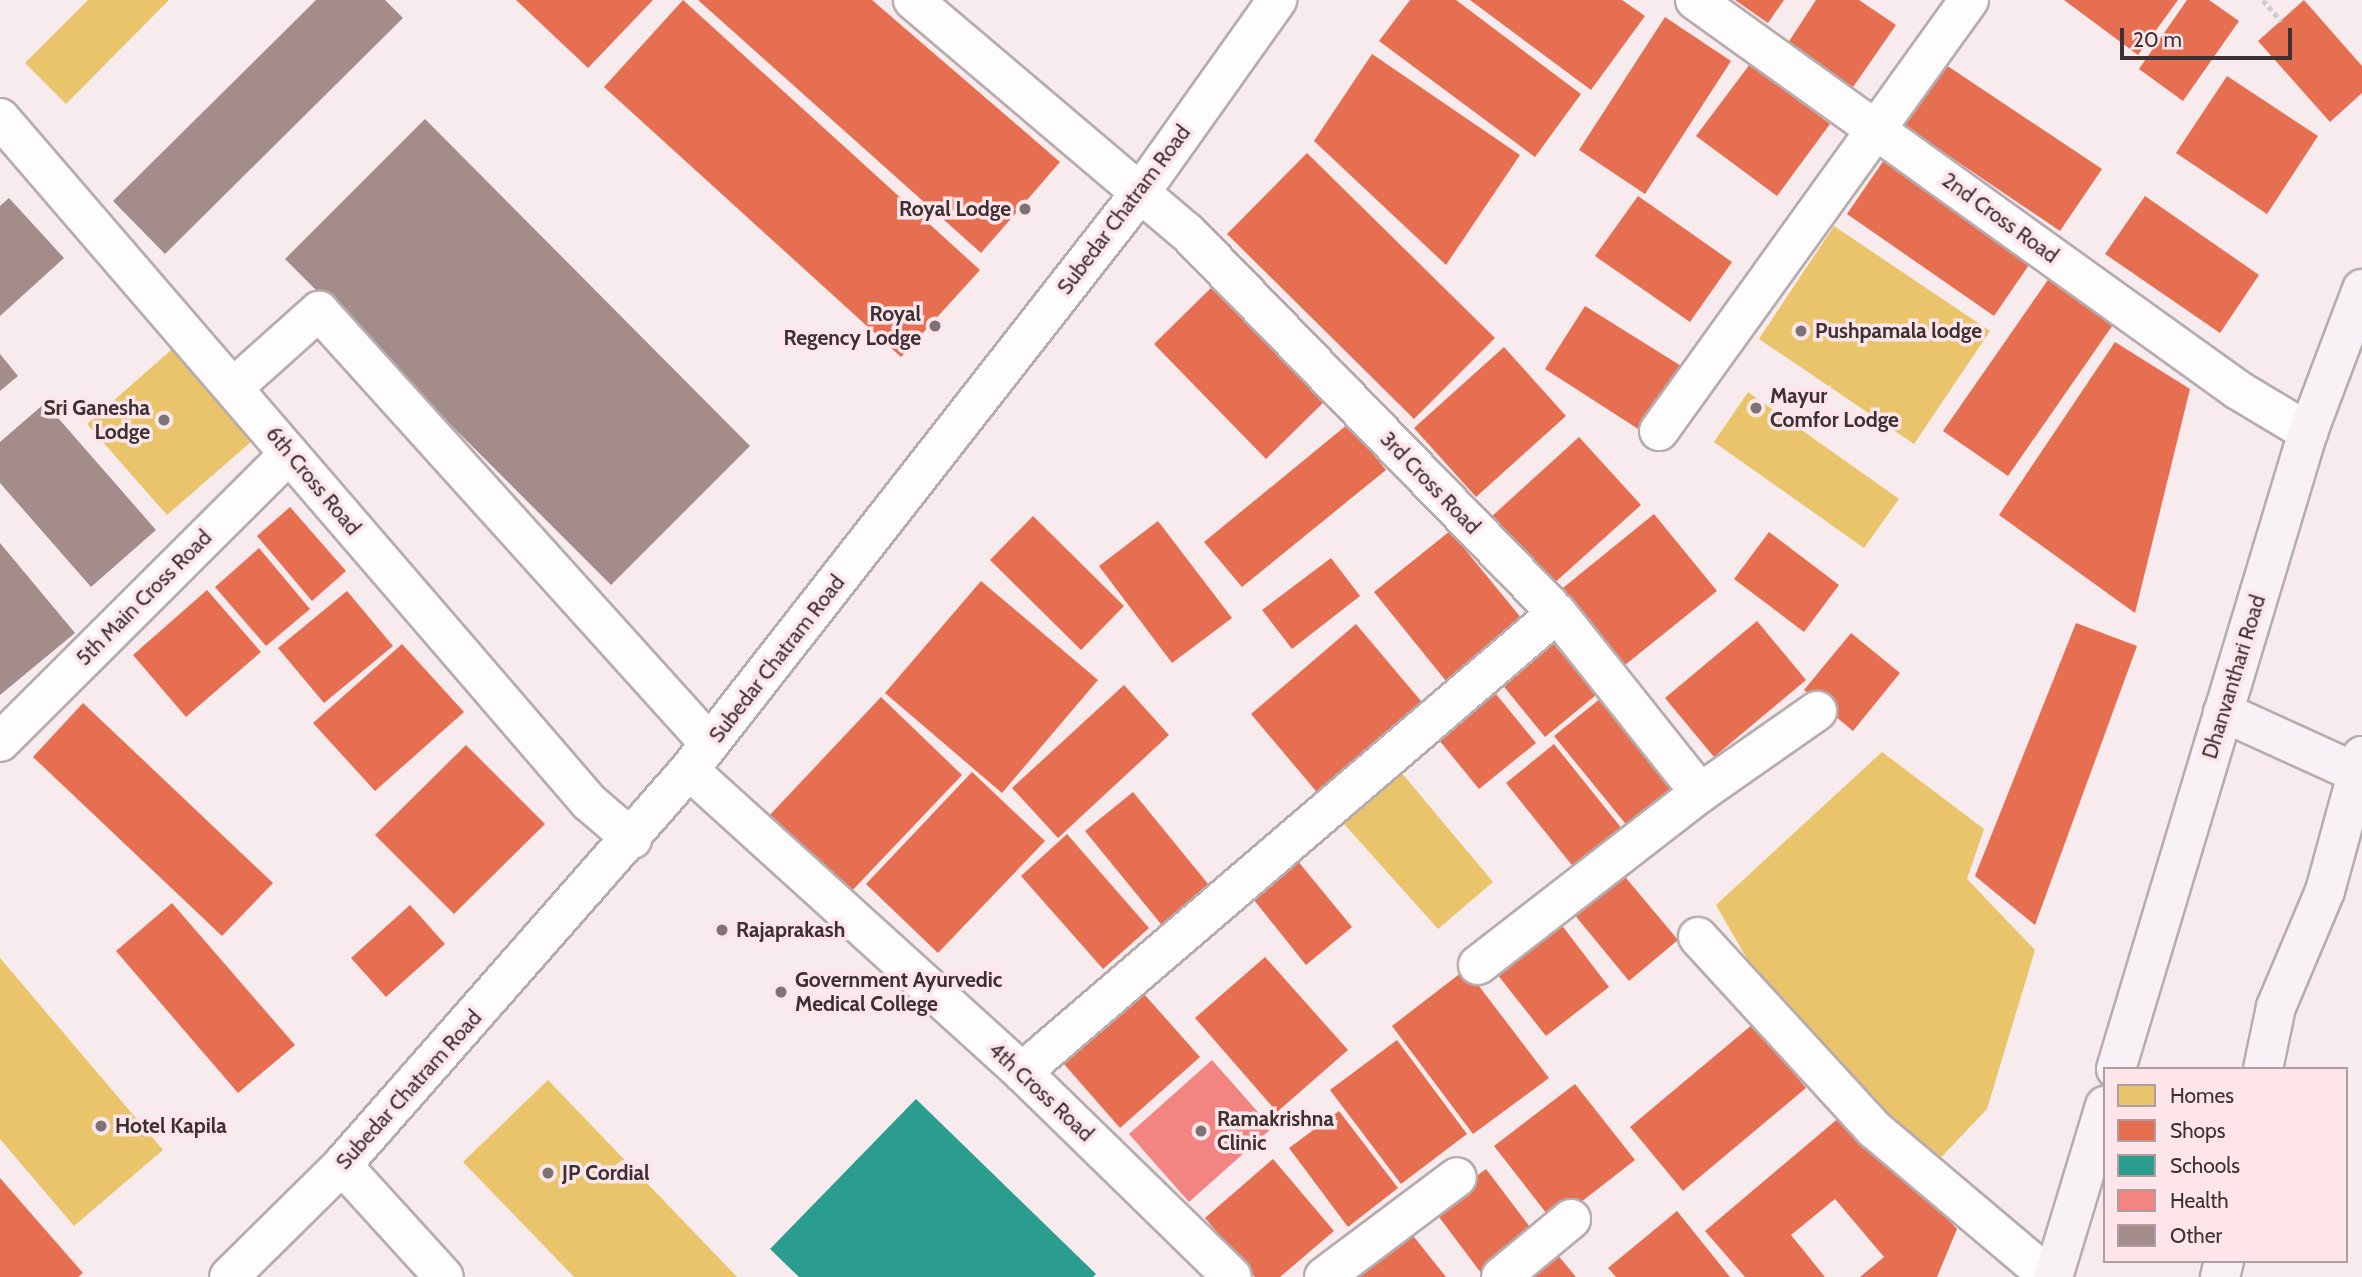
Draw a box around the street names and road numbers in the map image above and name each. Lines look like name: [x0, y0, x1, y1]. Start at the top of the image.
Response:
street label: Subedar Chatram Road: [1052, 120, 1196, 300]
street label: 2nd Cross Road: [1937, 167, 2063, 269]
street label: 6th Cross Road: [260, 422, 366, 540]
street label: 3rd Cross Road: [1375, 427, 1485, 539]
street label: 5th Main Cross Road: [71, 525, 217, 671]
street label: Subedar Chatram Road: [704, 570, 850, 748]
street label: Dhanvanthari Road: [2197, 592, 2271, 762]
street label: Subedar Chatram Road: [331, 1005, 487, 1175]
street label: 4th Cross Road: [984, 1037, 1098, 1147]

